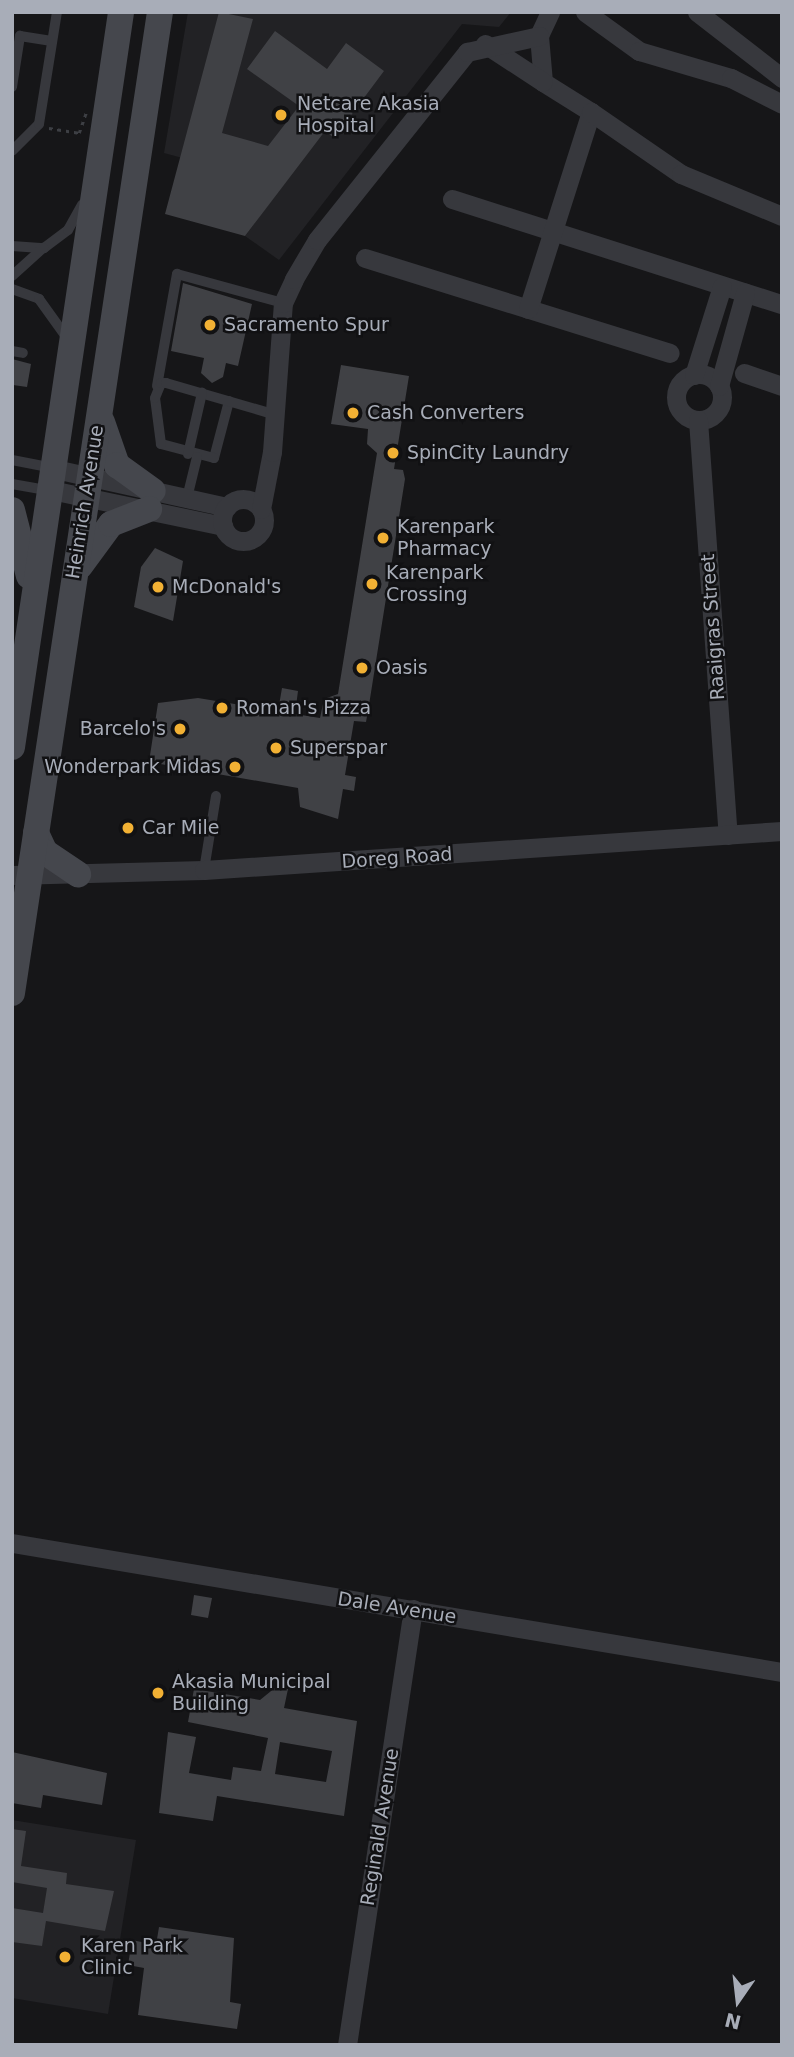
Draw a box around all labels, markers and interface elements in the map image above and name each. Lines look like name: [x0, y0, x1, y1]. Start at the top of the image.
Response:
place label: Netcare Akasia Hospital: [297, 93, 440, 137]
marker: Netcare Akasia Hospital: [271, 105, 291, 125]
place label: Sacramento Spur: [224, 314, 389, 336]
marker: Sacramento Spur: [202, 317, 218, 333]
place label: Cash Converters: [367, 402, 524, 424]
marker: Cash Converters: [345, 405, 361, 421]
street label: Heinrich Avenue: [62, 423, 108, 581]
place label: SpinCity Laundry: [407, 442, 569, 464]
marker: SpinCity Laundry: [385, 445, 401, 461]
place label: Karenpark Pharmacy: [397, 516, 494, 560]
marker: Karenpark Pharmacy: [375, 530, 391, 546]
street label: Raaigras Street: [697, 553, 729, 701]
place label: Karenpark Crossing: [386, 562, 483, 606]
place label: McDonald's: [172, 576, 281, 598]
marker: Karenpark Crossing: [364, 576, 380, 592]
marker: McDonald's: [150, 579, 166, 595]
place label: Oasis: [376, 657, 428, 679]
marker: Oasis: [354, 660, 370, 676]
place label: Roman's Pizza: [236, 697, 371, 719]
marker: Roman's Pizza: [214, 700, 230, 716]
place label: Barcelo's: [80, 718, 166, 740]
marker: Barcelo's: [172, 721, 188, 737]
place label: Superspar: [290, 737, 387, 759]
marker: Superspar: [268, 740, 284, 756]
place label: Wonderpark Midas: [44, 756, 221, 778]
marker: Wonderpark Midas: [227, 759, 243, 775]
place label: Car Mile: [142, 817, 219, 839]
marker: Car Mile: [120, 820, 136, 836]
street label: Doreg Road: [341, 843, 453, 873]
street label: Dale Avenue: [336, 1587, 458, 1629]
place label: Akasia Municipal Building: [172, 1671, 331, 1715]
marker: Akasia Municipal Building: [150, 1685, 166, 1701]
street label: Reginald Avenue: [356, 1747, 404, 1907]
place label: Karen Park Clinic: [81, 1935, 183, 1979]
marker: Karen Park Clinic: [55, 1947, 75, 1967]
north arrow: [703, 1966, 773, 2036]
text: N: [723, 2009, 743, 2034]

